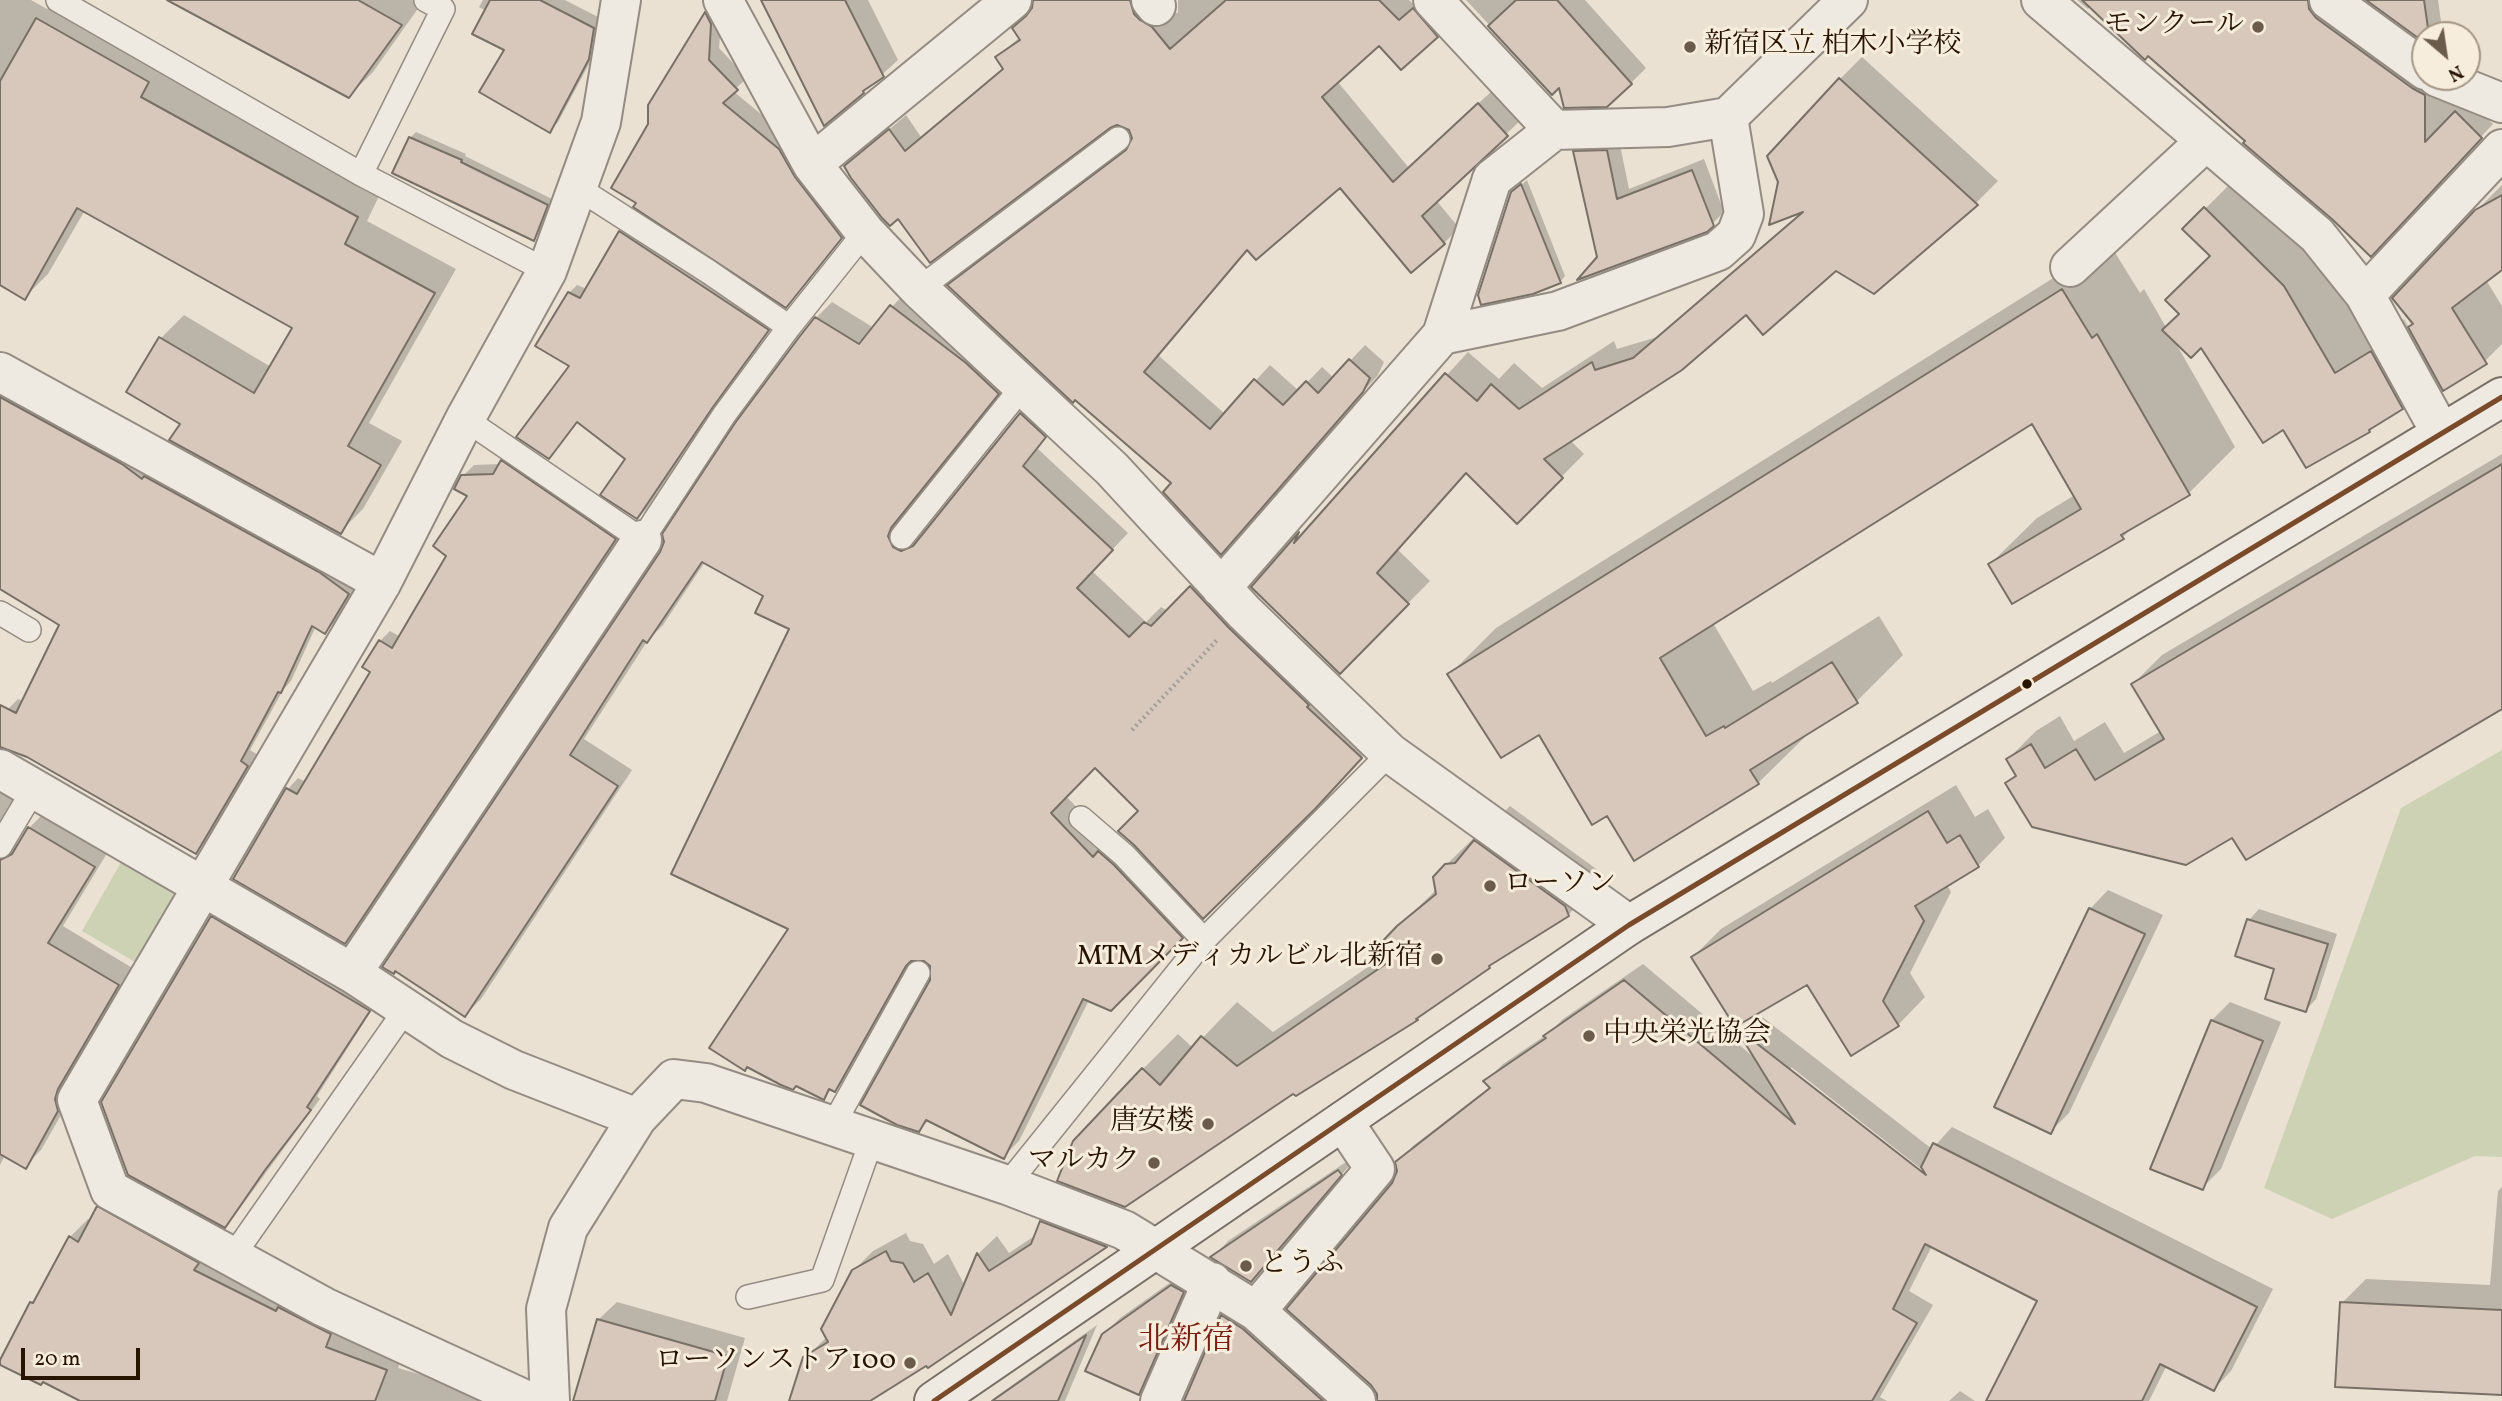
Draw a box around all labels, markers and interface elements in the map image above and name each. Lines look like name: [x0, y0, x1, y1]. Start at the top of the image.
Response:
place label: モンクール: [2104, 10, 2244, 44]
marker: モンクール: [2250, 19, 2266, 35]
north arrow: [2411, 21, 2481, 91]
place label: 新宿区立 柏木小学校: [1704, 30, 1962, 64]
marker: 新宿区立 柏木小学校: [1682, 39, 1698, 55]
text: N: [2443, 58, 2468, 87]
unlabelled marker: [2020, 677, 2034, 691]
place label: ローソン: [1504, 869, 1616, 903]
marker: ローソン: [1482, 878, 1498, 894]
place label: MTMメディカルビル北新宿: [1077, 942, 1423, 976]
marker: MTMメディカルビル北新宿: [1429, 951, 1445, 967]
place label: 中央栄光協会: [1603, 1019, 1771, 1053]
marker: 中央栄光協会: [1581, 1028, 1597, 1044]
place label: 唐安楼: [1110, 1107, 1194, 1141]
marker: 唐安楼: [1200, 1116, 1216, 1132]
place label: マルカク: [1028, 1146, 1140, 1180]
marker: マルカク: [1146, 1155, 1162, 1171]
place label: とうふ: [1260, 1249, 1344, 1283]
marker: とうふ: [1238, 1258, 1254, 1274]
district label: 北新宿: [1138, 1324, 1234, 1362]
scale bar: [24, 1334, 144, 1378]
text: 20 m: [34, 1345, 80, 1374]
place label: ローソンストア100: [655, 1346, 896, 1380]
marker: ローソンストア100: [902, 1355, 918, 1371]

